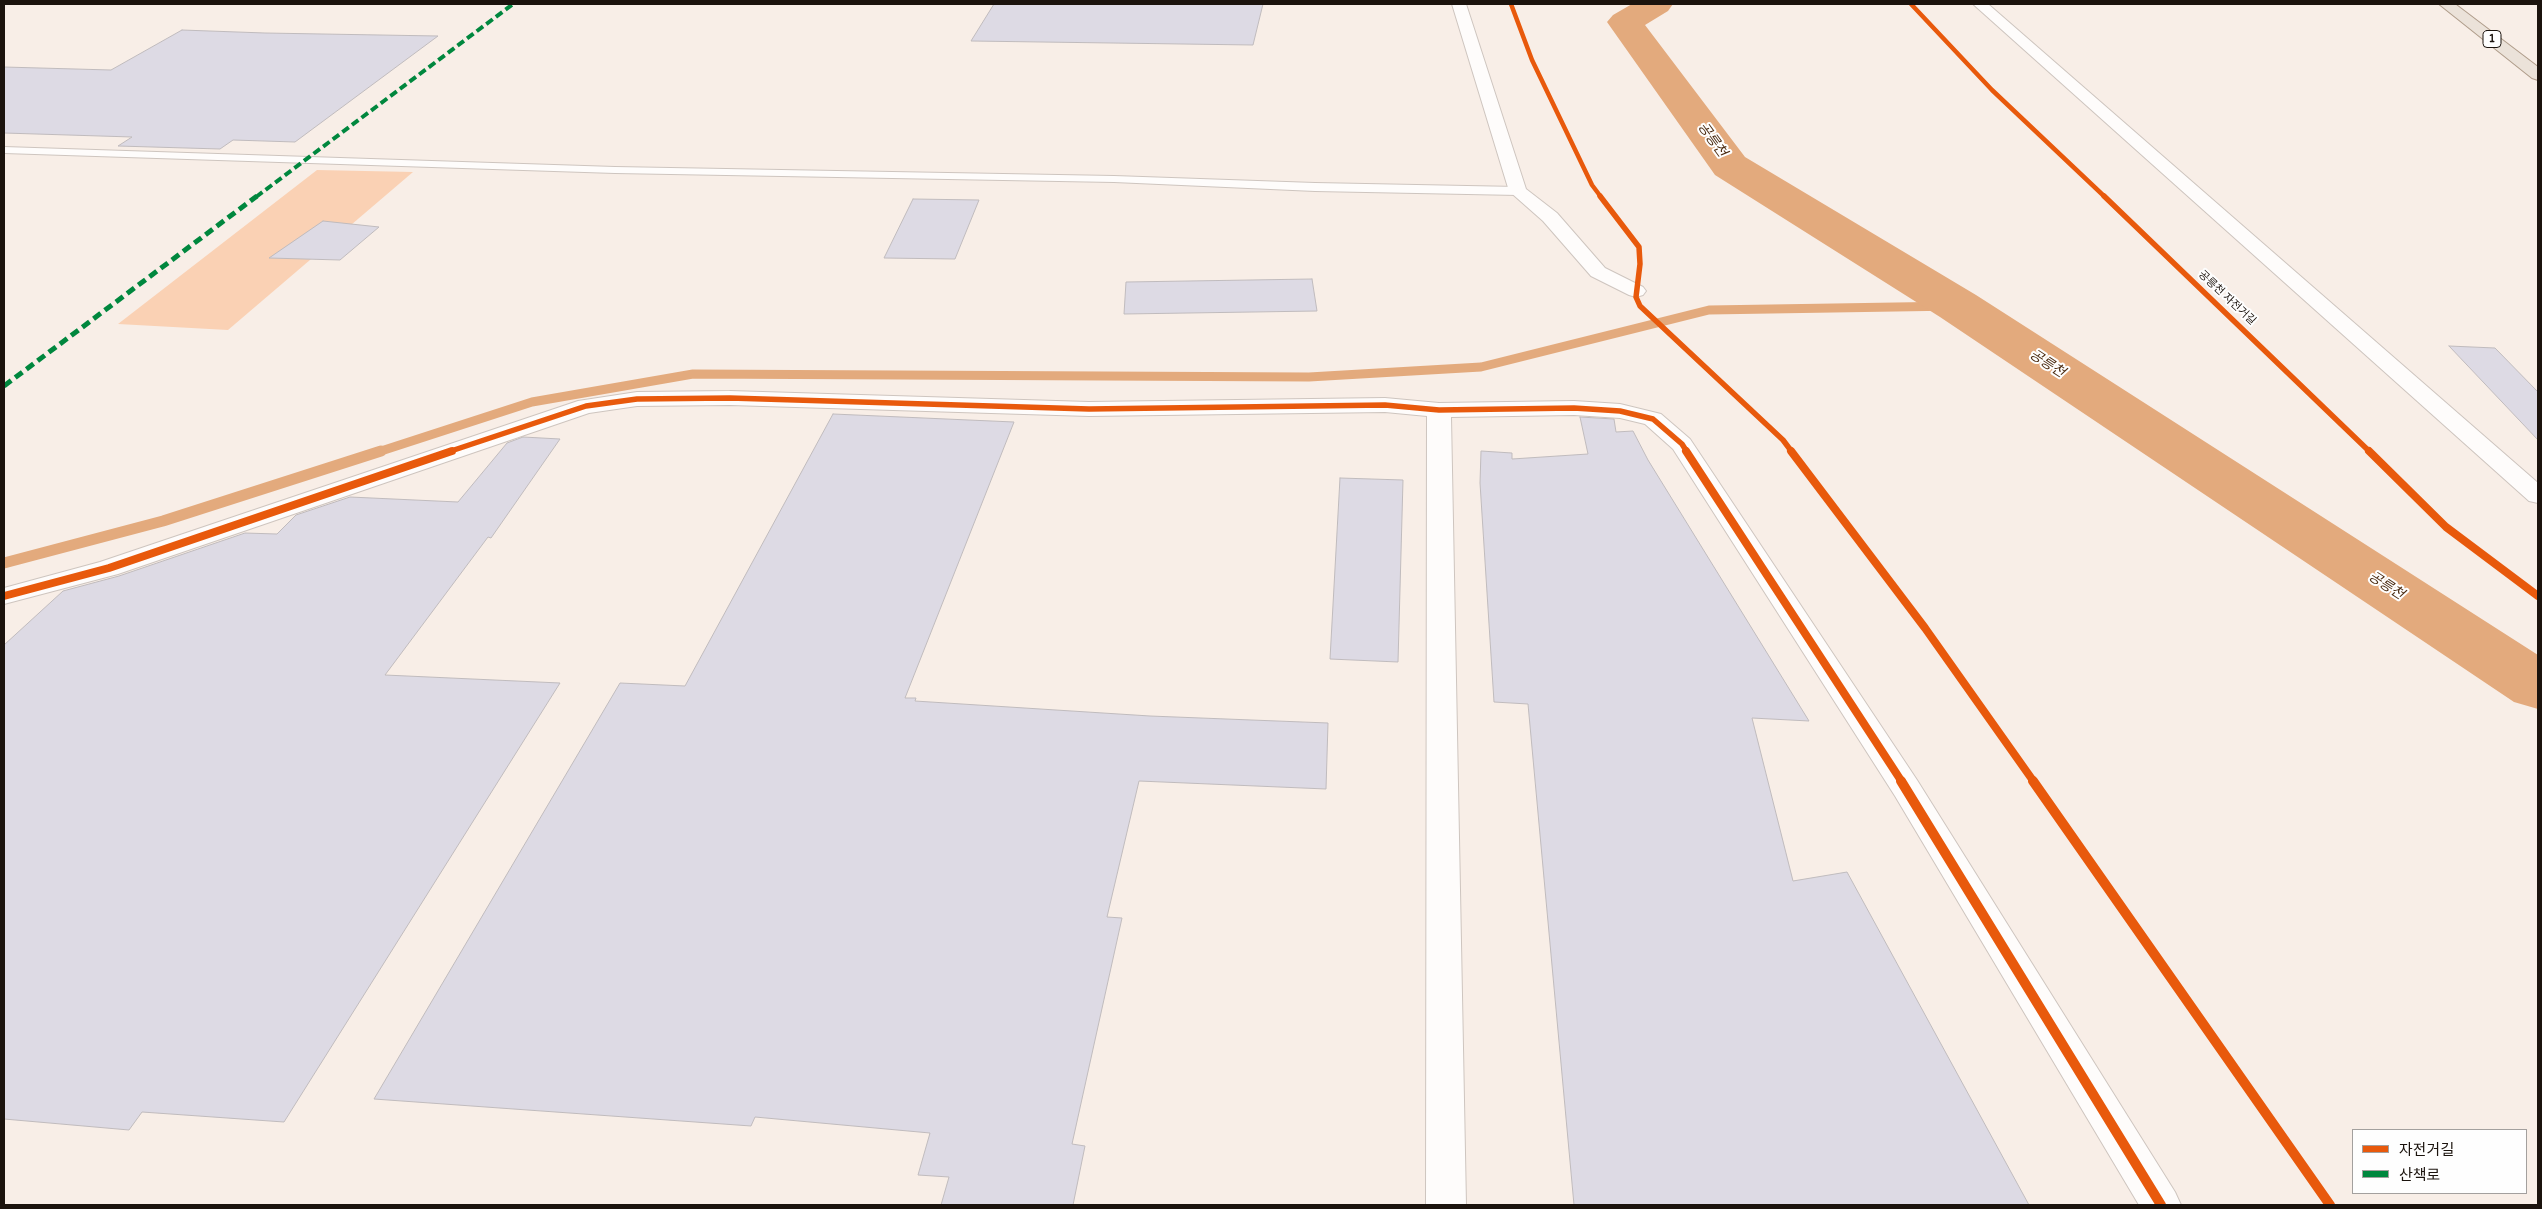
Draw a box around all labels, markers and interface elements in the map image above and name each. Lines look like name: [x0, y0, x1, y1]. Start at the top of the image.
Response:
road number: 1: [2483, 30, 2501, 48]
water label: 공릉천: [1694, 119, 1730, 161]
street label: 공릉천 자전거길: [2196, 268, 2258, 328]
water label: 공릉천: [2026, 346, 2068, 382]
water label: 공릉천: [2365, 568, 2407, 604]
legend: [2352, 1129, 2527, 1194]
text: 자전거길: [2399, 1141, 2454, 1159]
text: 산책로: [2399, 1166, 2440, 1184]

